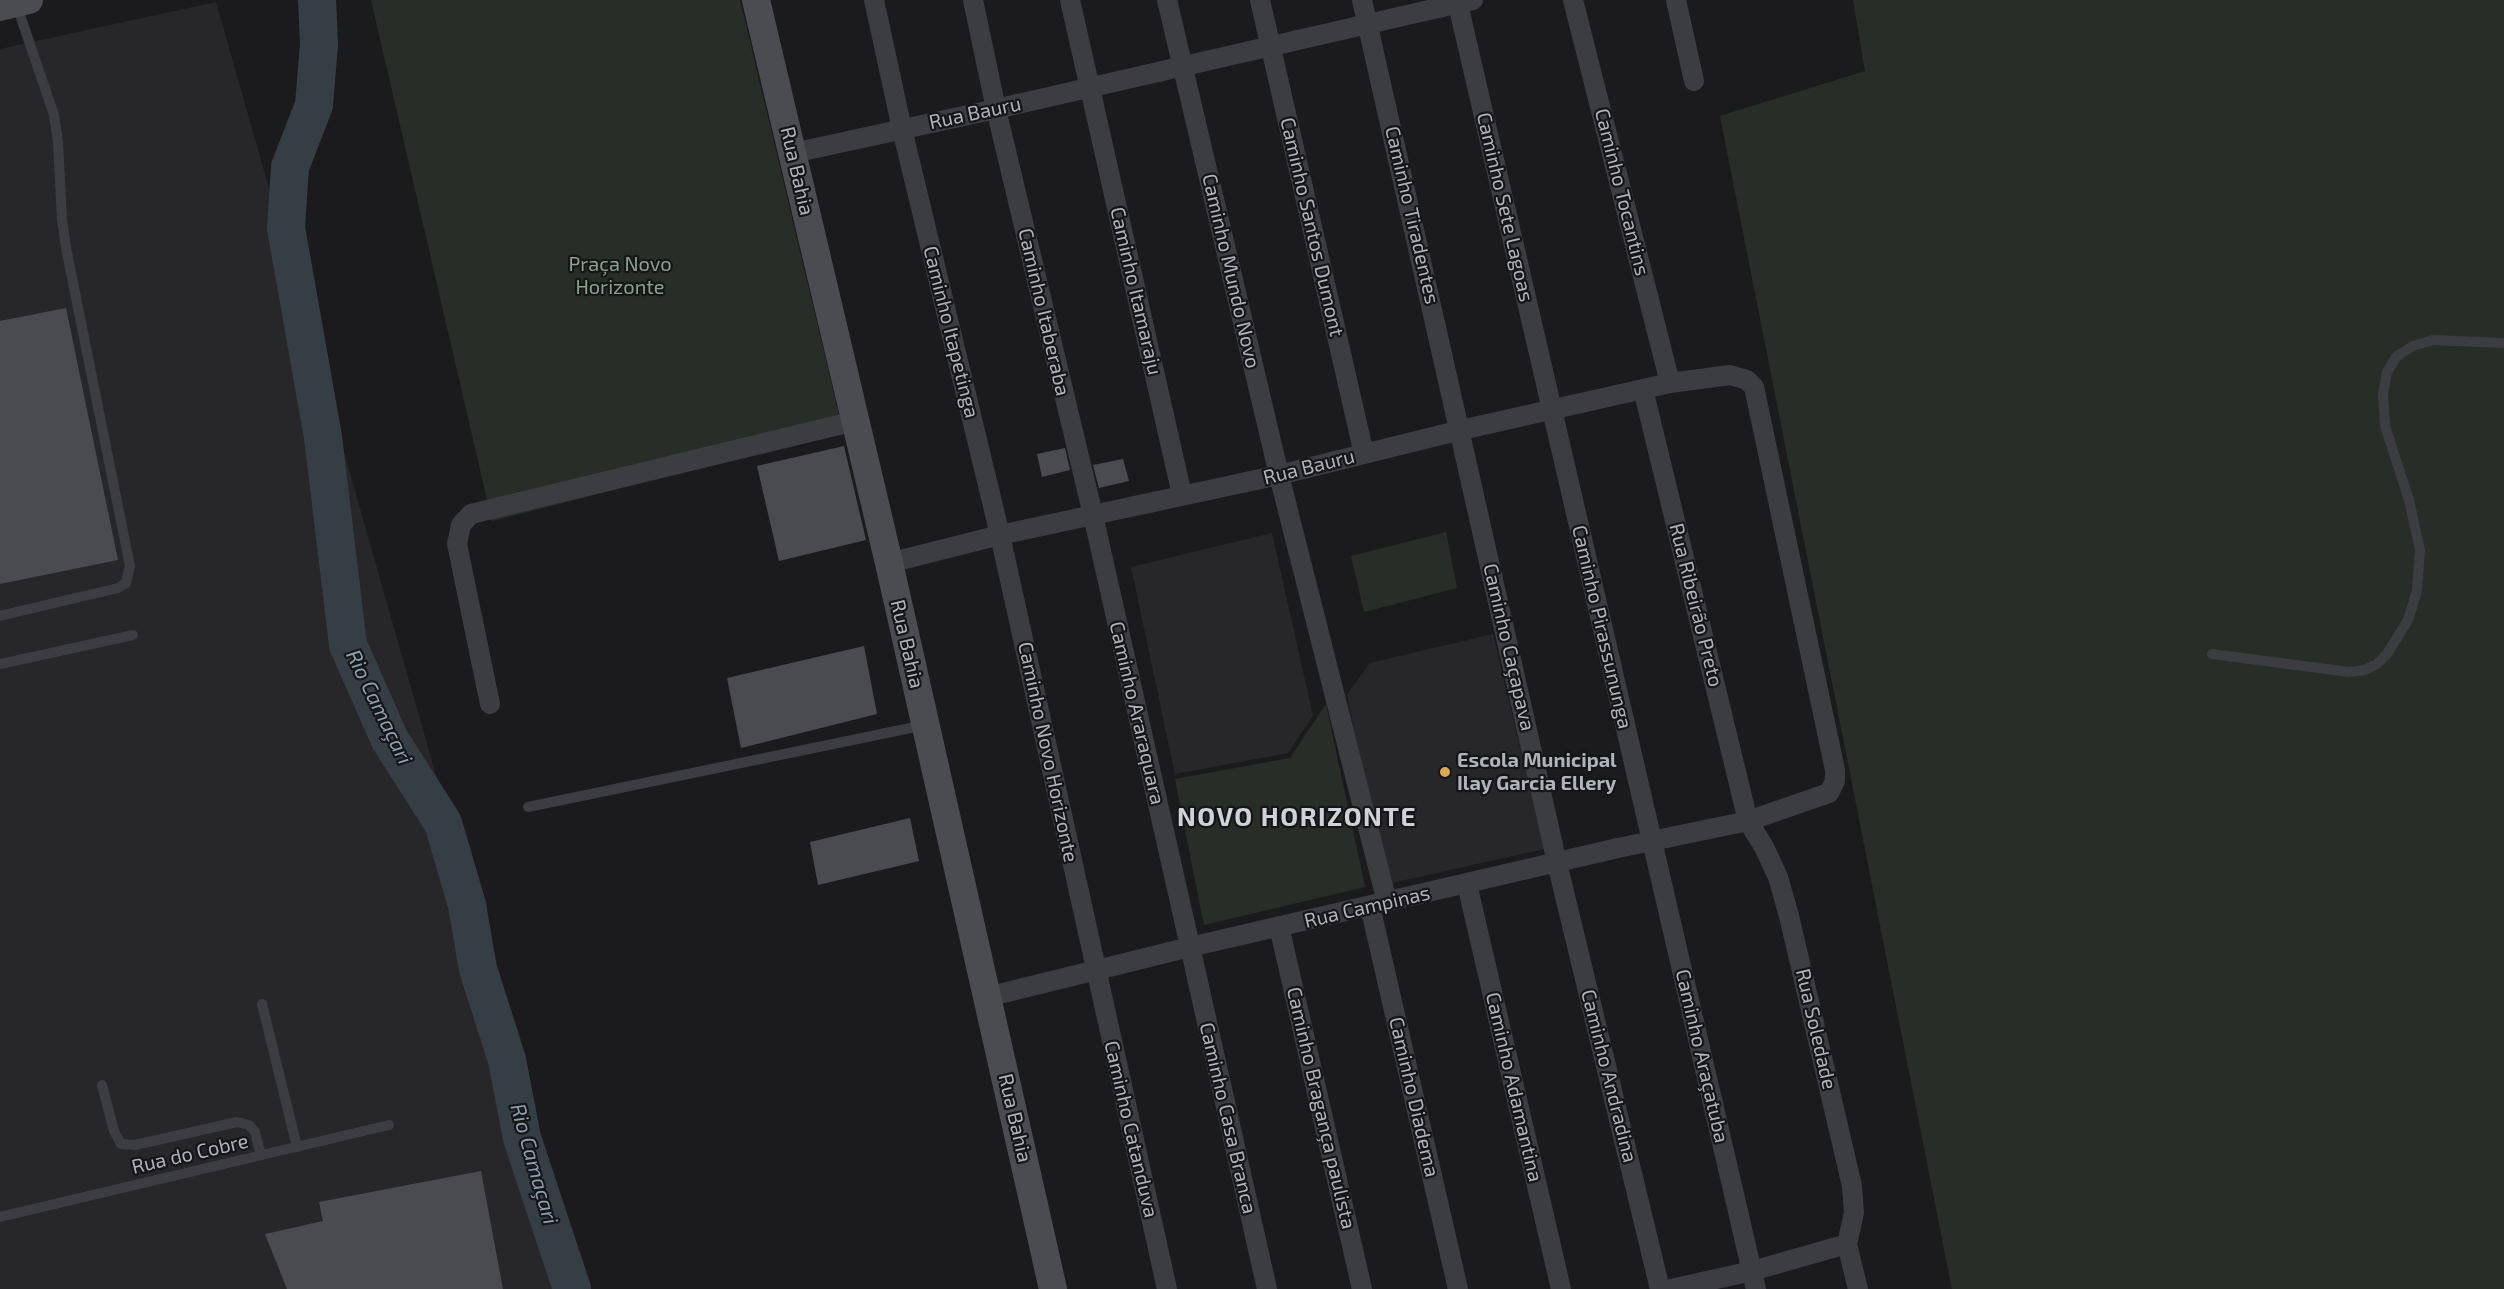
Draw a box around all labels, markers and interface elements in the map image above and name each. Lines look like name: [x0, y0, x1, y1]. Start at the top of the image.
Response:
street label: Rua Bauru: [927, 92, 1023, 134]
street label: Caminho Tocantins: [1590, 106, 1654, 278]
street label: Caminho Sete Lagoas: [1472, 110, 1538, 304]
street label: Caminho Santos Dumont: [1275, 115, 1349, 339]
street label: Rua Bahia: [775, 124, 819, 218]
street label: Caminho Tiradentes: [1380, 124, 1444, 306]
street label: Caminho Mundo Novo: [1197, 171, 1265, 371]
street label: Caminho Itamaraju: [1105, 205, 1167, 377]
street label: Caminho Itaberaba: [1013, 226, 1075, 398]
street label: Caminho Itapetinga: [918, 244, 984, 420]
park label: Praça Novo Horizonte: [568, 252, 672, 299]
street label: Rua Bauru: [1261, 444, 1357, 490]
street label: Rua Ribeirão Preto: [1664, 521, 1728, 689]
street label: Caminho Pirassununga: [1567, 523, 1637, 731]
street label: Caminho Caçapava: [1478, 561, 1540, 733]
street label: Rua Bahia: [885, 597, 929, 691]
street label: Caminho Araraquara: [1104, 619, 1170, 807]
street label: Caminho Novo Horizonte: [1013, 640, 1083, 864]
water label: Rio Camaçari: [340, 646, 418, 768]
place label: Escola Municipal Ilay Garcia Ellery: [1457, 748, 1617, 795]
marker: Escola Municipal Ilay Garcia Ellery: [1438, 765, 1452, 779]
district label: NOVO HORIZONTE: [1177, 801, 1417, 833]
street label: Rua Campinas: [1302, 881, 1432, 933]
street label: Rua Soledade: [1790, 966, 1842, 1092]
street label: Caminho Araçatuba: [1670, 967, 1734, 1145]
street label: Caminho Bragança paulista: [1281, 985, 1361, 1231]
street label: Caminho Andradina: [1576, 987, 1642, 1165]
street label: Caminho Adamantina: [1480, 990, 1548, 1184]
street label: Caminho Diadema: [1384, 1014, 1444, 1180]
street label: Caminho Casa Branca: [1194, 1020, 1262, 1216]
street label: Caminho Catanduva: [1099, 1038, 1163, 1220]
street label: Rua Bahia: [993, 1071, 1037, 1165]
water label: Rio Camaçari: [505, 1101, 563, 1227]
street label: Rua do Cobre: [129, 1129, 251, 1179]

